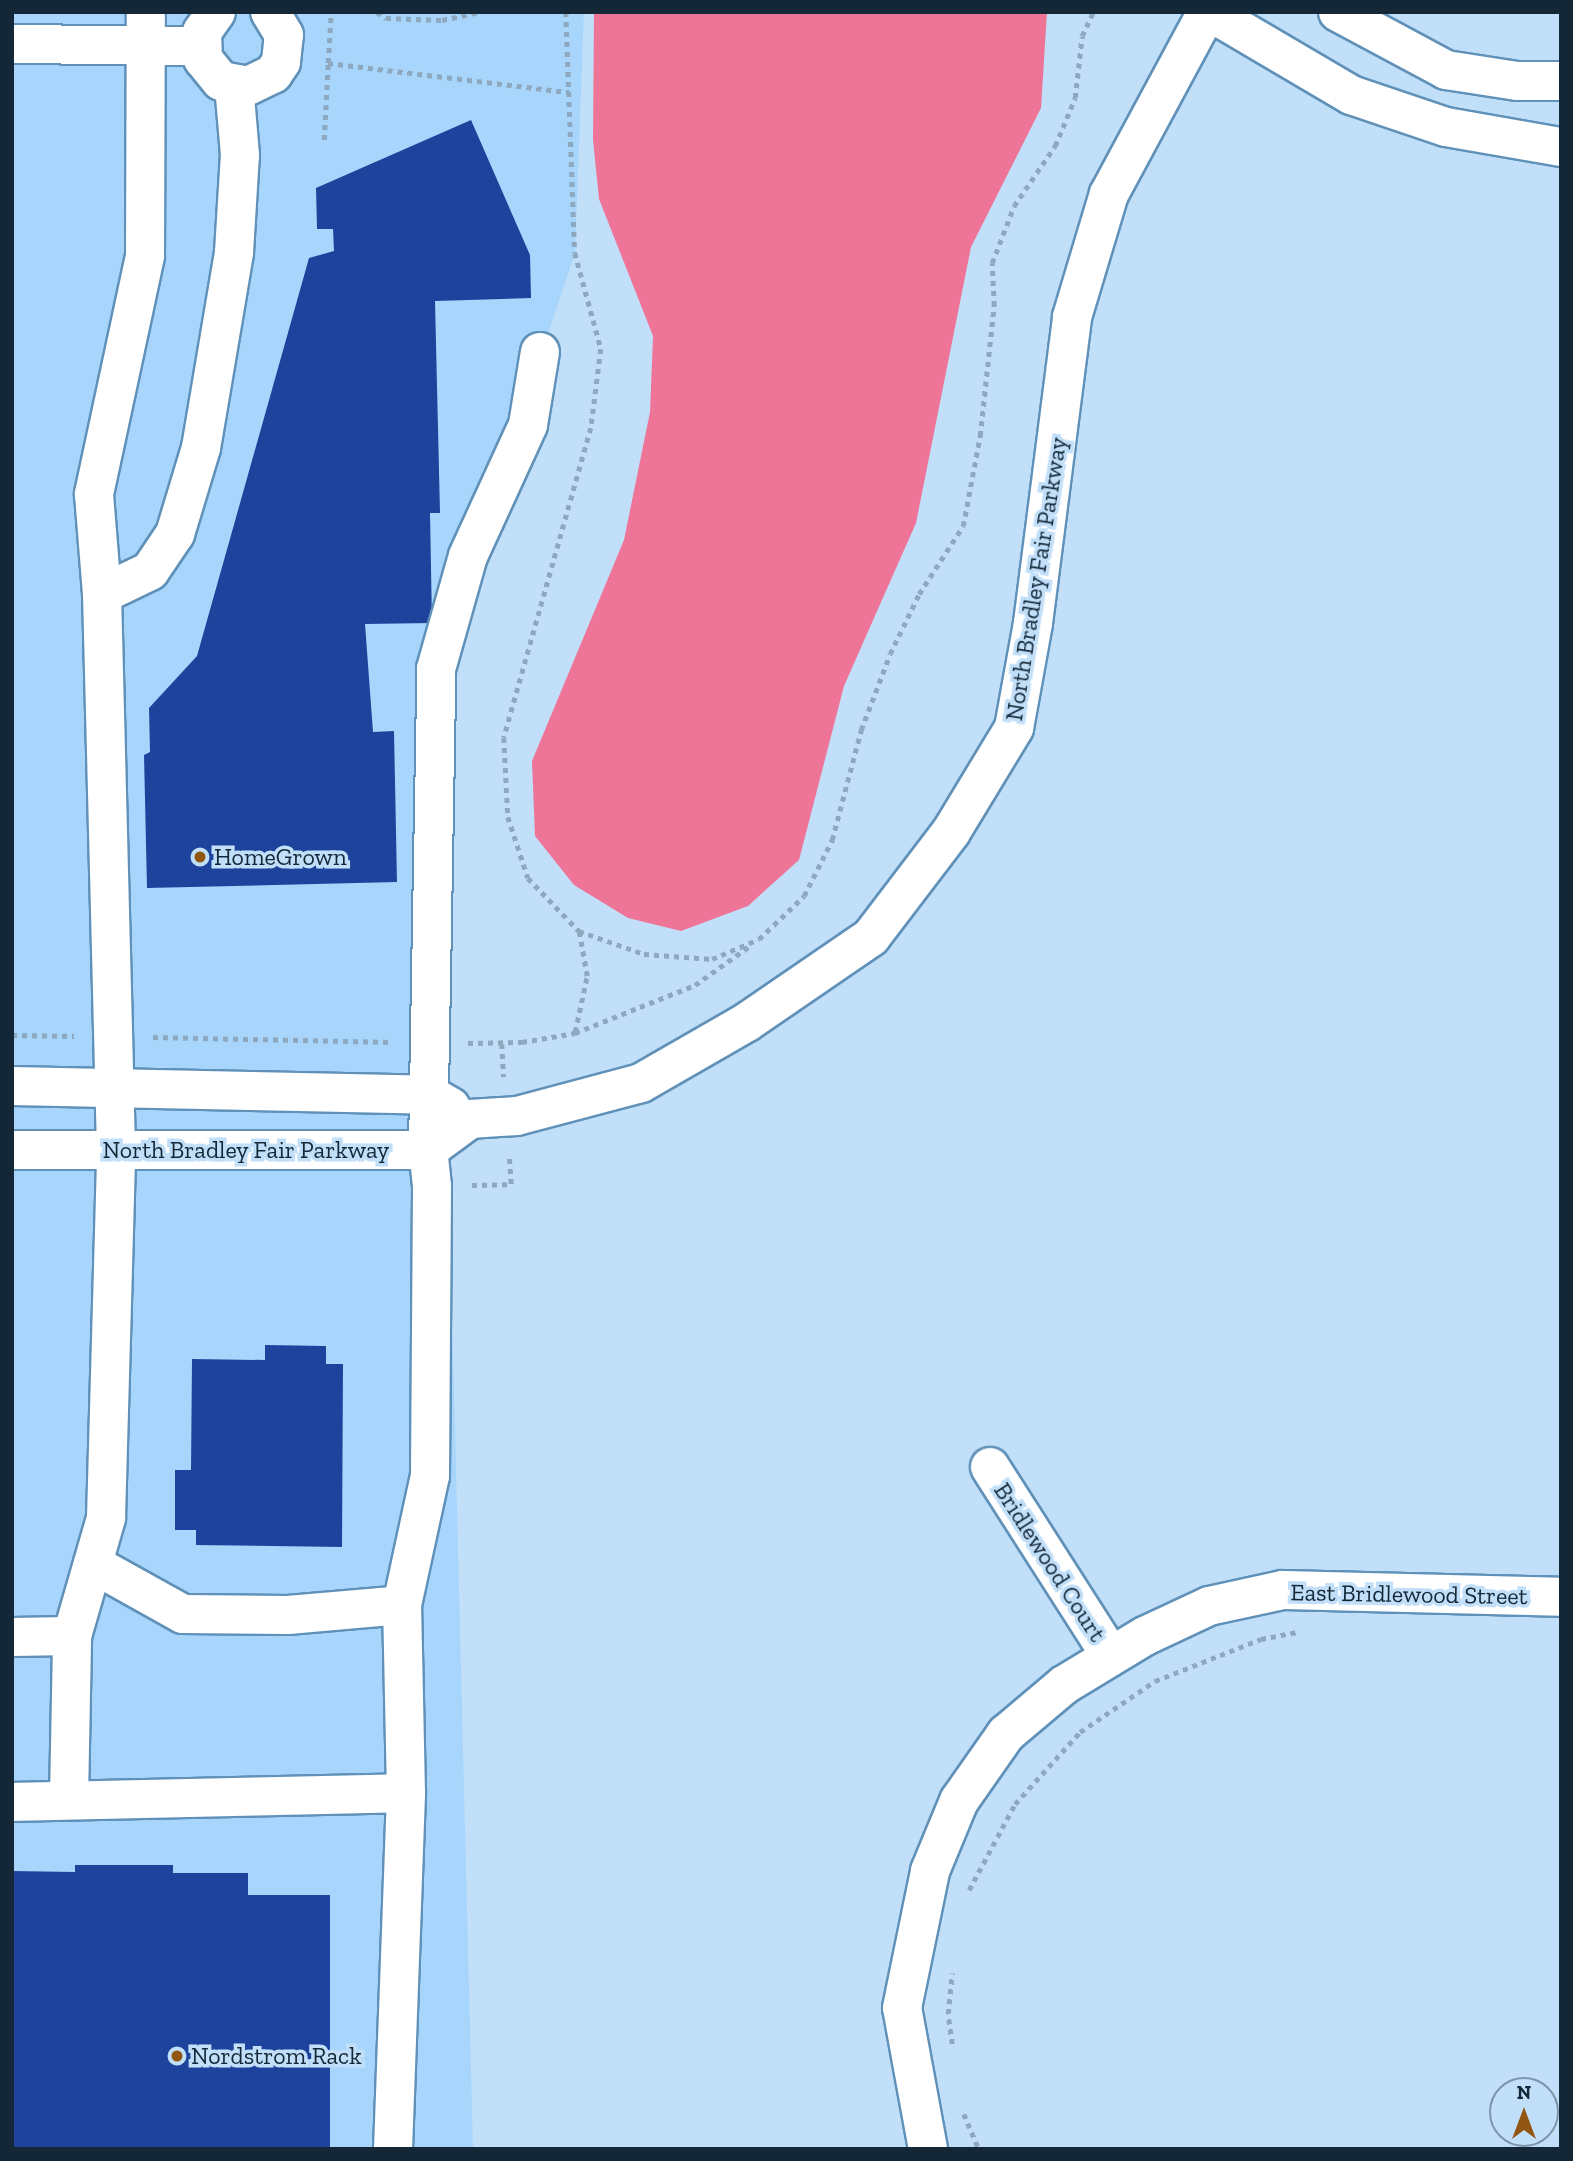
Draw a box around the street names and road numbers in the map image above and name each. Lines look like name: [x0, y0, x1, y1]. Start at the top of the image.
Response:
street label: North Bradley Fair Parkway: [999, 435, 1073, 723]
street label: North Bradley Fair Parkway: [102, 1136, 390, 1164]
street label: Bridlewood Court: [988, 1477, 1112, 1647]
street label: East Bridlewood Street: [1290, 1578, 1528, 1610]

